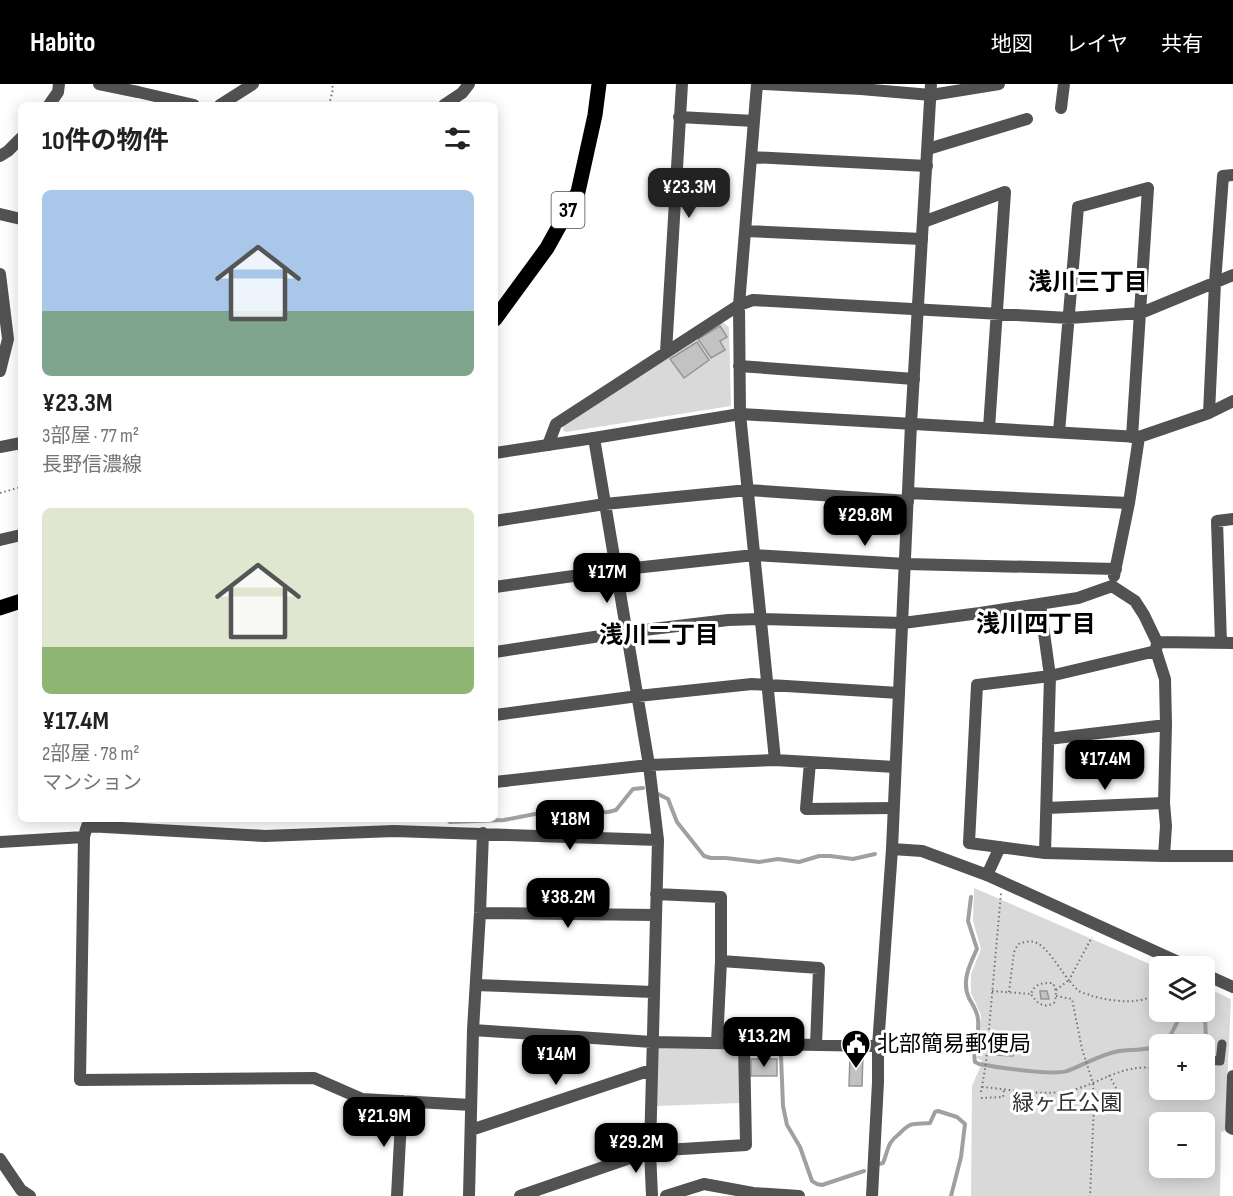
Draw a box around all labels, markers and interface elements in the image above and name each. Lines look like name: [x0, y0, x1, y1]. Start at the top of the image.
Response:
text: Habito: [30, 26, 96, 59]
text: 地図: [991, 32, 1033, 57]
text: レイヤ: [1066, 32, 1128, 57]
text: 共有: [1161, 32, 1203, 57]
icon: filters: [441, 122, 474, 155]
text: 10件の物件: [42, 126, 169, 157]
pin: ¥23.3M: [640, 168, 738, 219]
text: ¥23.3M: [662, 175, 716, 199]
road number: 37: [552, 192, 584, 228]
icon: home: [204, 229, 312, 337]
district label: 浅川三丁目: [1028, 268, 1148, 297]
text: ¥23.3M: [42, 388, 112, 419]
text: 3部屋 · 77 m²: [42, 424, 139, 448]
text: 長野信濃線: [42, 453, 142, 477]
pin: ¥29.8M: [816, 496, 914, 547]
text: ¥29.8M: [838, 503, 892, 527]
icon: home: [204, 547, 312, 655]
pin: ¥17M: [571, 553, 643, 604]
text: ¥17M: [587, 560, 627, 584]
district label: 浅川四丁目: [976, 610, 1096, 639]
district label: 浅川二丁目: [599, 621, 719, 650]
text: ¥17.4M: [42, 706, 109, 737]
pin: ¥17.4M: [1056, 740, 1154, 791]
text: 2部屋 · 78 m²: [42, 742, 140, 766]
text: ¥17.4M: [1079, 747, 1131, 771]
text: マンション: [42, 771, 142, 795]
pin: ¥18M: [534, 800, 606, 851]
text: ¥18M: [550, 807, 590, 831]
pin: ¥38.2M: [519, 878, 617, 929]
text: ¥38.2M: [541, 885, 595, 909]
map controls: [1149, 956, 1215, 1178]
button: layers: [1149, 956, 1215, 1022]
pin: ¥13.2M: [715, 1017, 813, 1068]
text: ¥13.2M: [737, 1024, 791, 1048]
public building icon: 北部簡易郵便局: [840, 1028, 872, 1070]
place label: 北部簡易郵便局: [877, 1031, 1031, 1058]
button: +: [1149, 1034, 1215, 1100]
pin: ¥14M: [520, 1035, 592, 1086]
text: ¥14M: [536, 1042, 576, 1066]
park label: 緑ヶ丘公園: [1012, 1090, 1122, 1117]
pin: ¥21.9M: [335, 1097, 433, 1148]
text: ¥21.9M: [357, 1104, 411, 1128]
button: −: [1149, 1112, 1215, 1178]
pin: ¥29.2M: [587, 1123, 685, 1174]
text: ¥29.2M: [609, 1130, 663, 1154]

